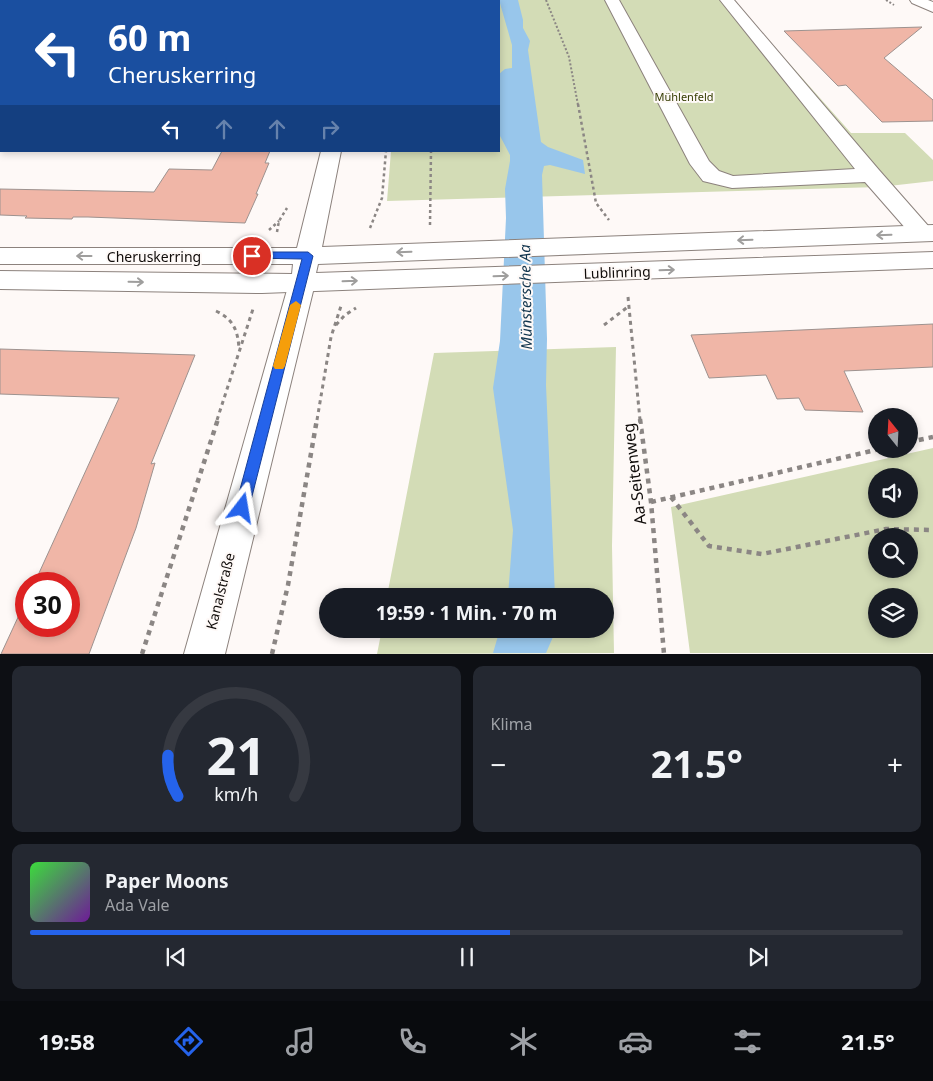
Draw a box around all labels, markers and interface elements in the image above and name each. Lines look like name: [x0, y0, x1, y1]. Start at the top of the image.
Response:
text: 60 m: [108, 14, 191, 61]
icon: left: [25, 20, 90, 85]
text: Cheruskerring: [108, 59, 256, 89]
park label: Mühlenfeld: [654, 89, 714, 104]
icon: left: [157, 115, 185, 143]
icon: ahead: [210, 115, 238, 143]
icon: ahead: [263, 115, 291, 143]
icon: right: [316, 115, 344, 143]
one-way arrow: [877, 230, 893, 239]
pin: [231, 235, 273, 277]
one-way arrow: [737, 235, 753, 244]
icon: arrive: [238, 242, 266, 270]
water label: Münstersche Aa: [514, 244, 536, 350]
street label: Cheruskerring: [107, 247, 201, 266]
one-way arrow: [396, 247, 412, 257]
one-way arrow: [76, 251, 92, 261]
street label: Lublinring: [583, 261, 651, 283]
one-way arrow: [659, 265, 675, 275]
one-way arrow: [493, 271, 509, 280]
one-way arrow: [342, 276, 358, 286]
one-way arrow: [128, 277, 144, 287]
north arrow: [868, 408, 918, 458]
map controls: [868, 408, 918, 638]
street label: Aa-Seitenweg: [617, 422, 651, 526]
button: sound: [868, 468, 918, 518]
position arrow: [215, 481, 267, 533]
button: search: [868, 528, 918, 578]
street label: Kanalstraße: [201, 551, 239, 631]
speed limit sign: 30: [15, 572, 80, 637]
button: layers: [868, 588, 918, 638]
text: 19:59 · 1 Min. · 70 m: [376, 600, 557, 626]
text: Klima: [491, 713, 533, 735]
text: 21: [207, 719, 266, 790]
text: 21.5°: [651, 737, 743, 789]
text: −: [491, 745, 507, 783]
text: +: [887, 745, 903, 783]
text: km/h: [214, 782, 258, 806]
text: Paper Moons: [105, 868, 229, 894]
text: Ada Vale: [105, 894, 170, 916]
icon: previous: [162, 943, 190, 971]
icon: pause: [453, 943, 481, 971]
icon: next: [744, 943, 772, 971]
icon: directions: [171, 1024, 206, 1059]
icon: music: [283, 1024, 318, 1059]
icon: phone: [395, 1024, 430, 1059]
icon: climate: [506, 1024, 541, 1059]
icon: car: [618, 1024, 653, 1059]
icon: filters: [730, 1024, 765, 1059]
text: 19:58: [38, 1026, 95, 1056]
text: 21.5°: [841, 1026, 895, 1056]

